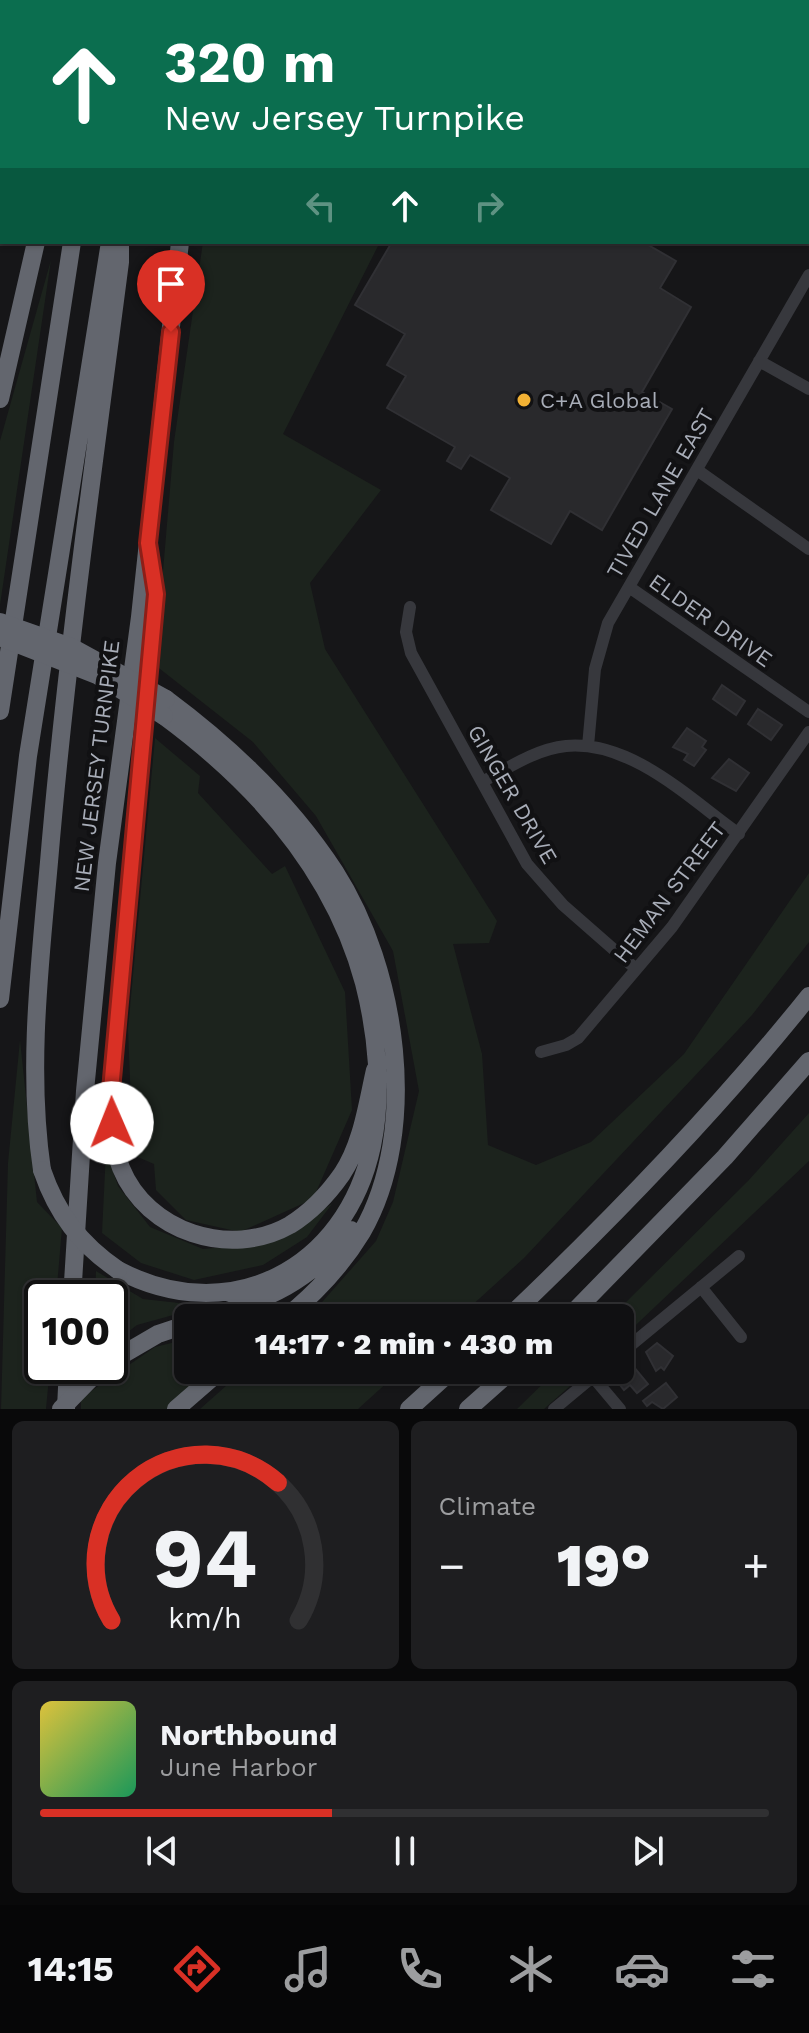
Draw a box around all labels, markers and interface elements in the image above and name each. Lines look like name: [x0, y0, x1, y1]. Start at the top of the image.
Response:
text: 320 m: [164, 30, 335, 96]
icon: ahead: [32, 32, 136, 136]
text: New Jersey Turnpike: [164, 97, 525, 139]
icon: left: [299, 184, 343, 228]
icon: ahead: [383, 184, 427, 228]
icon: right: [467, 184, 511, 228]
pin: [137, 250, 205, 332]
icon: arrive: [149, 262, 193, 306]
place label: C+A Global: [540, 388, 659, 413]
marker: C+A Global: [515, 391, 533, 409]
street label: TIVED LANE EAST: [602, 404, 719, 583]
street label: ELDER DRIVE: [644, 569, 777, 672]
street label: NEW JERSEY TURNPIKE: [69, 639, 124, 893]
street label: GINGER DRIVE: [463, 720, 562, 868]
street label: HEMAN STREET: [608, 817, 730, 968]
position arrow: [70, 1081, 154, 1165]
speed limit sign: 100: [24, 1280, 128, 1384]
text: 14:17 · 2 min · 430 m: [255, 1326, 553, 1361]
text: Climate: [439, 1491, 536, 1521]
text: 94: [153, 1510, 258, 1607]
text: 19°: [557, 1530, 651, 1601]
text: −: [439, 1540, 465, 1592]
text: +: [742, 1540, 769, 1592]
text: km/h: [168, 1601, 242, 1635]
text: Northbound: [160, 1717, 337, 1752]
text: June Harbor: [160, 1752, 317, 1782]
icon: previous: [140, 1829, 184, 1873]
icon: pause: [383, 1829, 427, 1873]
icon: next: [626, 1829, 670, 1873]
icon: directions: [169, 1941, 225, 1997]
icon: music: [280, 1941, 336, 1997]
icon: phone: [392, 1941, 448, 1997]
icon: climate: [503, 1941, 559, 1997]
icon: car: [614, 1941, 670, 1997]
icon: filters: [725, 1941, 781, 1997]
text: 14:15: [28, 1948, 114, 1990]

